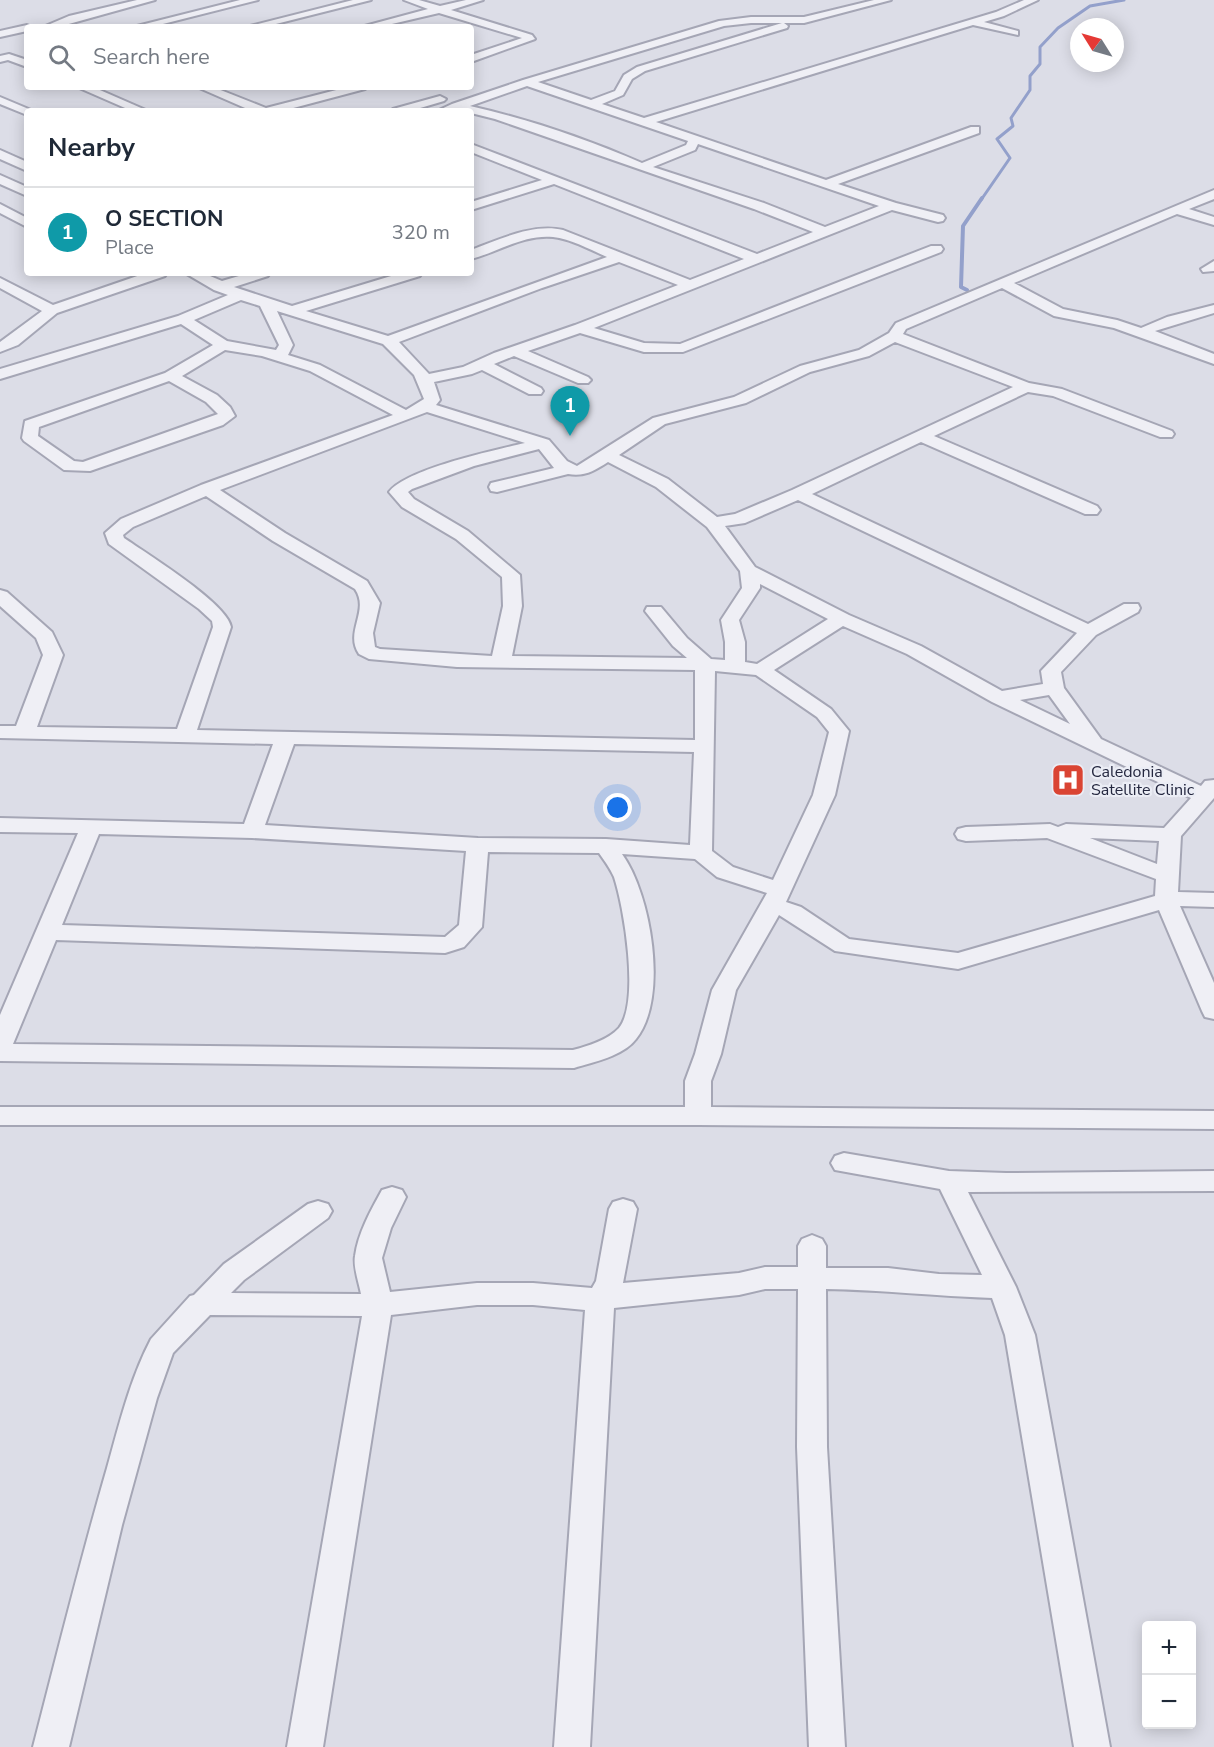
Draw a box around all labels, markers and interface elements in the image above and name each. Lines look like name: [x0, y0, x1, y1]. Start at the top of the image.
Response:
north arrow: [1070, 18, 1124, 72]
search box: [24, 24, 474, 90]
icon: search: [45, 41, 78, 74]
text: Search here: [93, 42, 210, 72]
text: Nearby: [48, 130, 135, 165]
text: O SECTION: [105, 204, 224, 234]
text: 1: [62, 219, 74, 246]
text: 320 m: [392, 219, 450, 246]
text: Place: [105, 234, 154, 261]
pin: 1: [550, 386, 590, 436]
place label: Caledonia Satellite Clinic: [1091, 761, 1195, 801]
hospital icon: Caledonia Satellite Clinic: [1050, 762, 1086, 798]
your location: [603, 793, 632, 822]
map controls: [1142, 1621, 1196, 1729]
button: +: [1142, 1621, 1196, 1675]
button: −: [1142, 1675, 1196, 1729]

